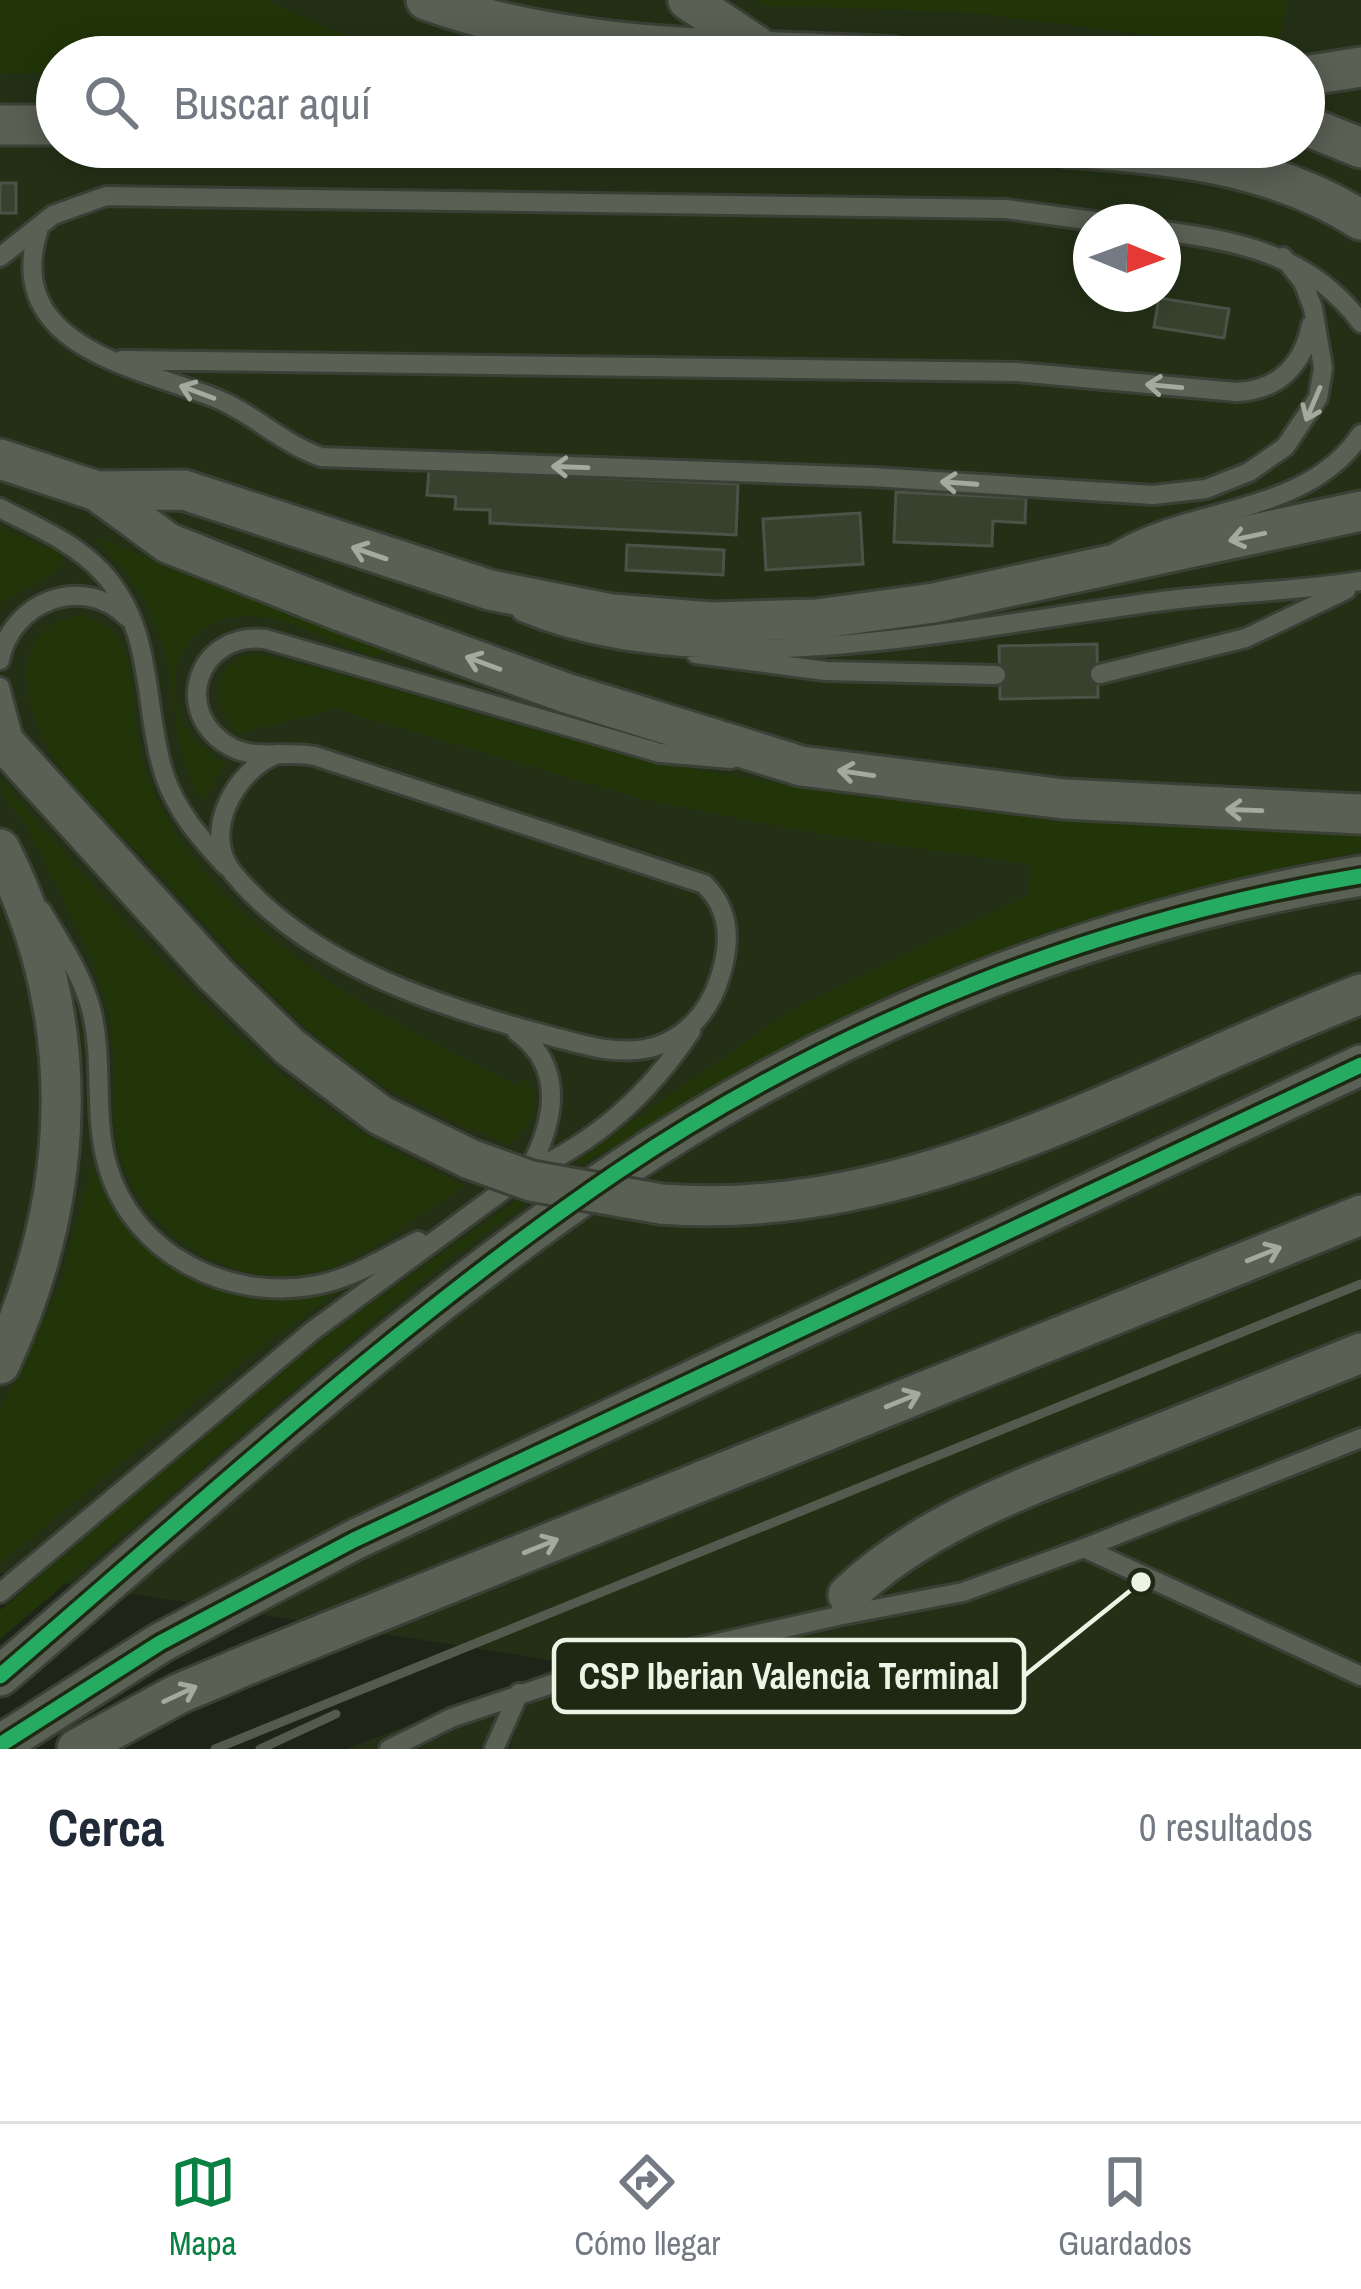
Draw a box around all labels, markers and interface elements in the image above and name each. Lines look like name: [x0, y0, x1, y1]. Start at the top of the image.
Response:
search box: [36, 36, 1325, 168]
icon: search: [78, 69, 144, 135]
text: Buscar aquí: [174, 72, 371, 133]
north arrow: [1073, 204, 1181, 312]
one-way arrow: [1145, 374, 1184, 397]
one-way arrow: [179, 380, 216, 401]
one-way arrow: [1301, 385, 1322, 422]
one-way arrow: [551, 455, 590, 478]
one-way arrow: [940, 471, 979, 494]
one-way arrow: [1228, 526, 1266, 549]
one-way arrow: [351, 541, 388, 562]
one-way arrow: [465, 651, 502, 672]
one-way arrow: [837, 761, 876, 784]
one-way arrow: [1225, 798, 1264, 821]
one-way arrow: [1245, 1242, 1282, 1263]
one-way arrow: [883, 1388, 920, 1409]
one-way arrow: [522, 1534, 559, 1555]
callout: CSP Iberian Valencia Terminal: [554, 1640, 1024, 1712]
text: CSP Iberian Valencia Terminal: [579, 1652, 999, 1700]
one-way arrow: [161, 1682, 197, 1704]
text: Cerca: [48, 1793, 164, 1862]
text: 0 resultados: [1139, 1801, 1313, 1853]
tab: Mapa: [169, 2149, 237, 2265]
tab: Cómo llegar: [574, 2149, 720, 2265]
tab: Guardados: [1058, 2149, 1192, 2265]

